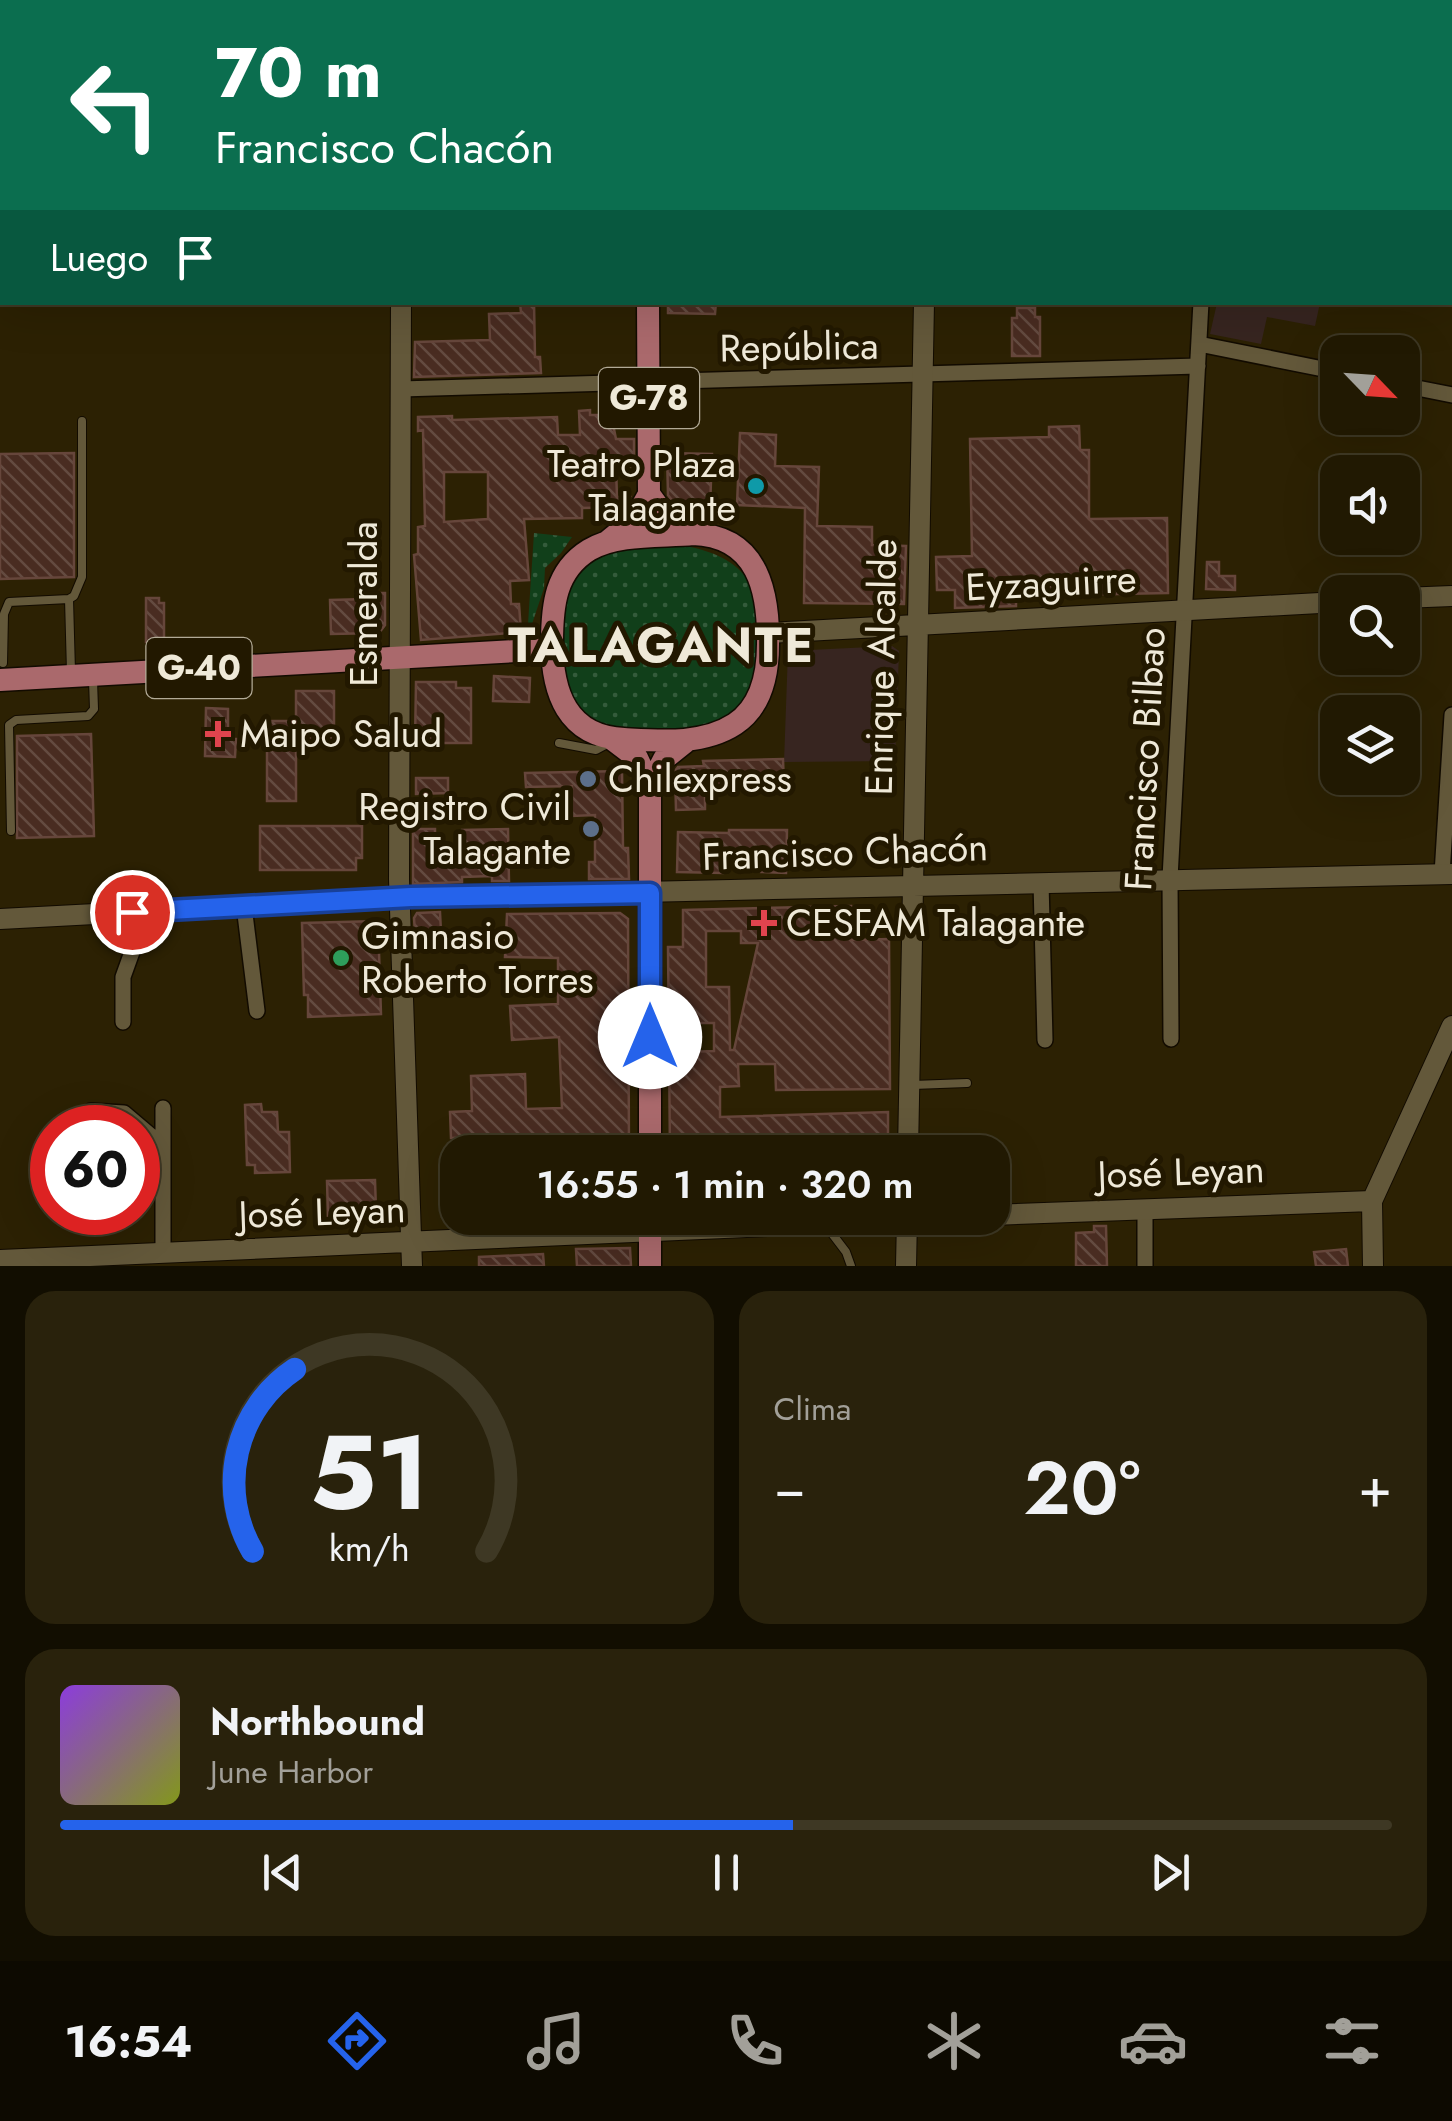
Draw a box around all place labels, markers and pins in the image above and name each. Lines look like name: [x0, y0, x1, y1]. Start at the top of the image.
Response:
place label: Teatro Plaza Talagante: [547, 436, 736, 535]
marker: Teatro Plaza Talagante: [745, 475, 767, 497]
place label: Maipo Salud: [240, 706, 442, 761]
marker: Maipo Salud: [205, 721, 231, 747]
place label: Chilexpress: [608, 751, 792, 806]
marker: Chilexpress: [577, 768, 599, 790]
place label: Registro Civil Talagante: [358, 779, 571, 878]
marker: Registro Civil Talagante: [580, 818, 602, 840]
pin: [90, 870, 175, 955]
place label: CESFAM Talagante: [786, 895, 1085, 950]
place label: Gimnasio Roberto Torres: [361, 908, 594, 1007]
marker: CESFAM Talagante: [751, 910, 777, 936]
marker: Gimnasio Roberto Torres: [330, 947, 352, 969]

